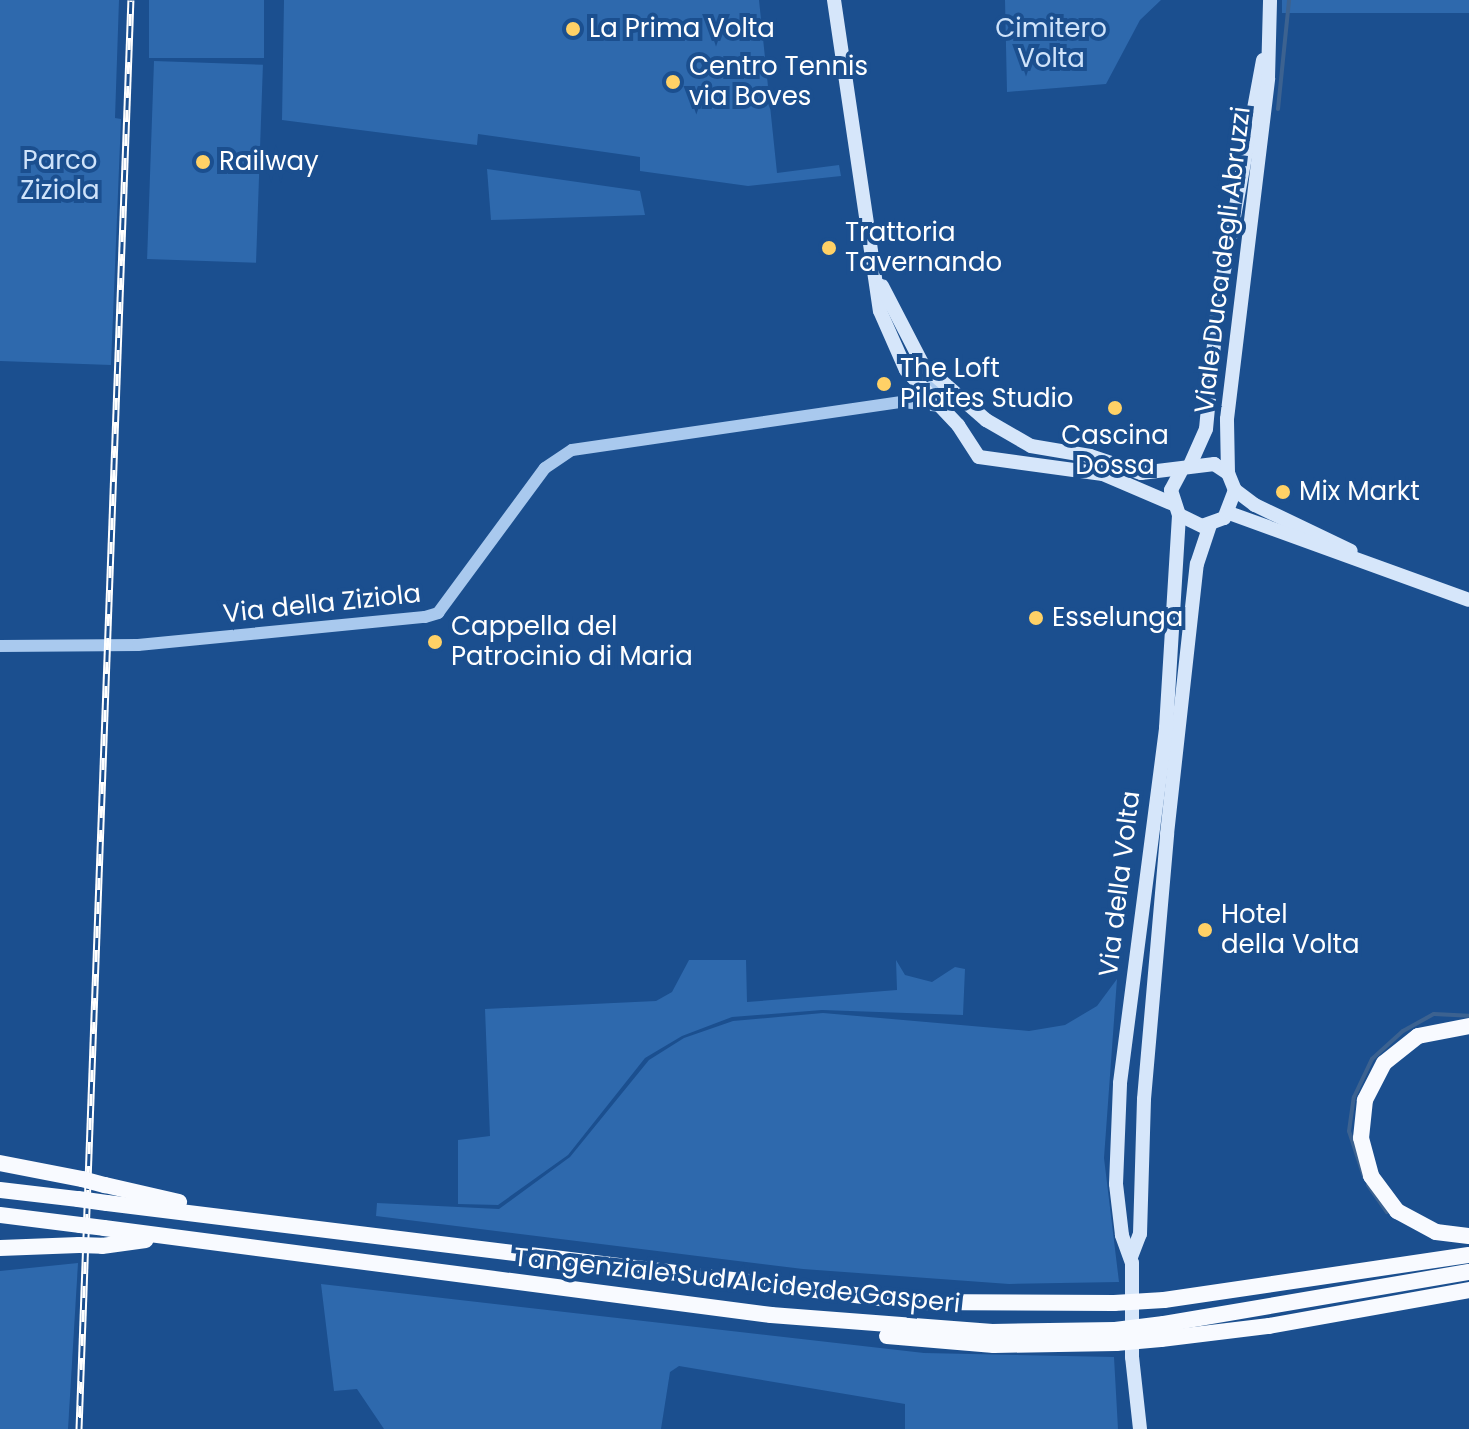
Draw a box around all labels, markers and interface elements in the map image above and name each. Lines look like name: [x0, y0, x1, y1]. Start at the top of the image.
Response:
place label: La Prima Volta: [589, 13, 775, 45]
park label: Cimitero Volta: [995, 13, 1107, 74]
marker: La Prima Volta: [564, 20, 582, 38]
place label: Centro Tennis via Boves: [689, 51, 868, 112]
marker: Centro Tennis via Boves: [664, 73, 682, 91]
street label: Viale Duca degli Abruzzi: [1189, 105, 1257, 415]
park label: Parco Ziziola: [20, 145, 100, 206]
place label: Railway: [219, 146, 319, 178]
marker: Railway: [194, 153, 212, 171]
place label: Trattoria Tavernando: [845, 217, 1002, 278]
marker: Trattoria Tavernando: [820, 239, 838, 257]
place label: The Loft Pilates Studio: [900, 353, 1073, 414]
marker: The Loft Pilates Studio: [875, 375, 893, 393]
marker: Cascina Dossa: [1106, 399, 1124, 417]
place label: Cascina Dossa: [1061, 420, 1169, 482]
place label: Mix Markt: [1299, 476, 1420, 508]
marker: Mix Markt: [1274, 483, 1292, 501]
street label: Via della Ziziola: [222, 578, 422, 630]
place label: Esselunga: [1052, 602, 1183, 634]
marker: Esselunga: [1027, 609, 1045, 627]
place label: Cappella del Patrocinio di Maria: [451, 611, 693, 672]
marker: Cappella del Patrocinio di Maria: [426, 633, 444, 651]
street label: Via della Volta: [1093, 789, 1147, 979]
place label: Hotel della Volta: [1221, 899, 1360, 960]
marker: Hotel della Volta: [1196, 921, 1214, 939]
street label: Tangenziale Sud Alcide de Gasperi: [512, 1242, 962, 1320]

